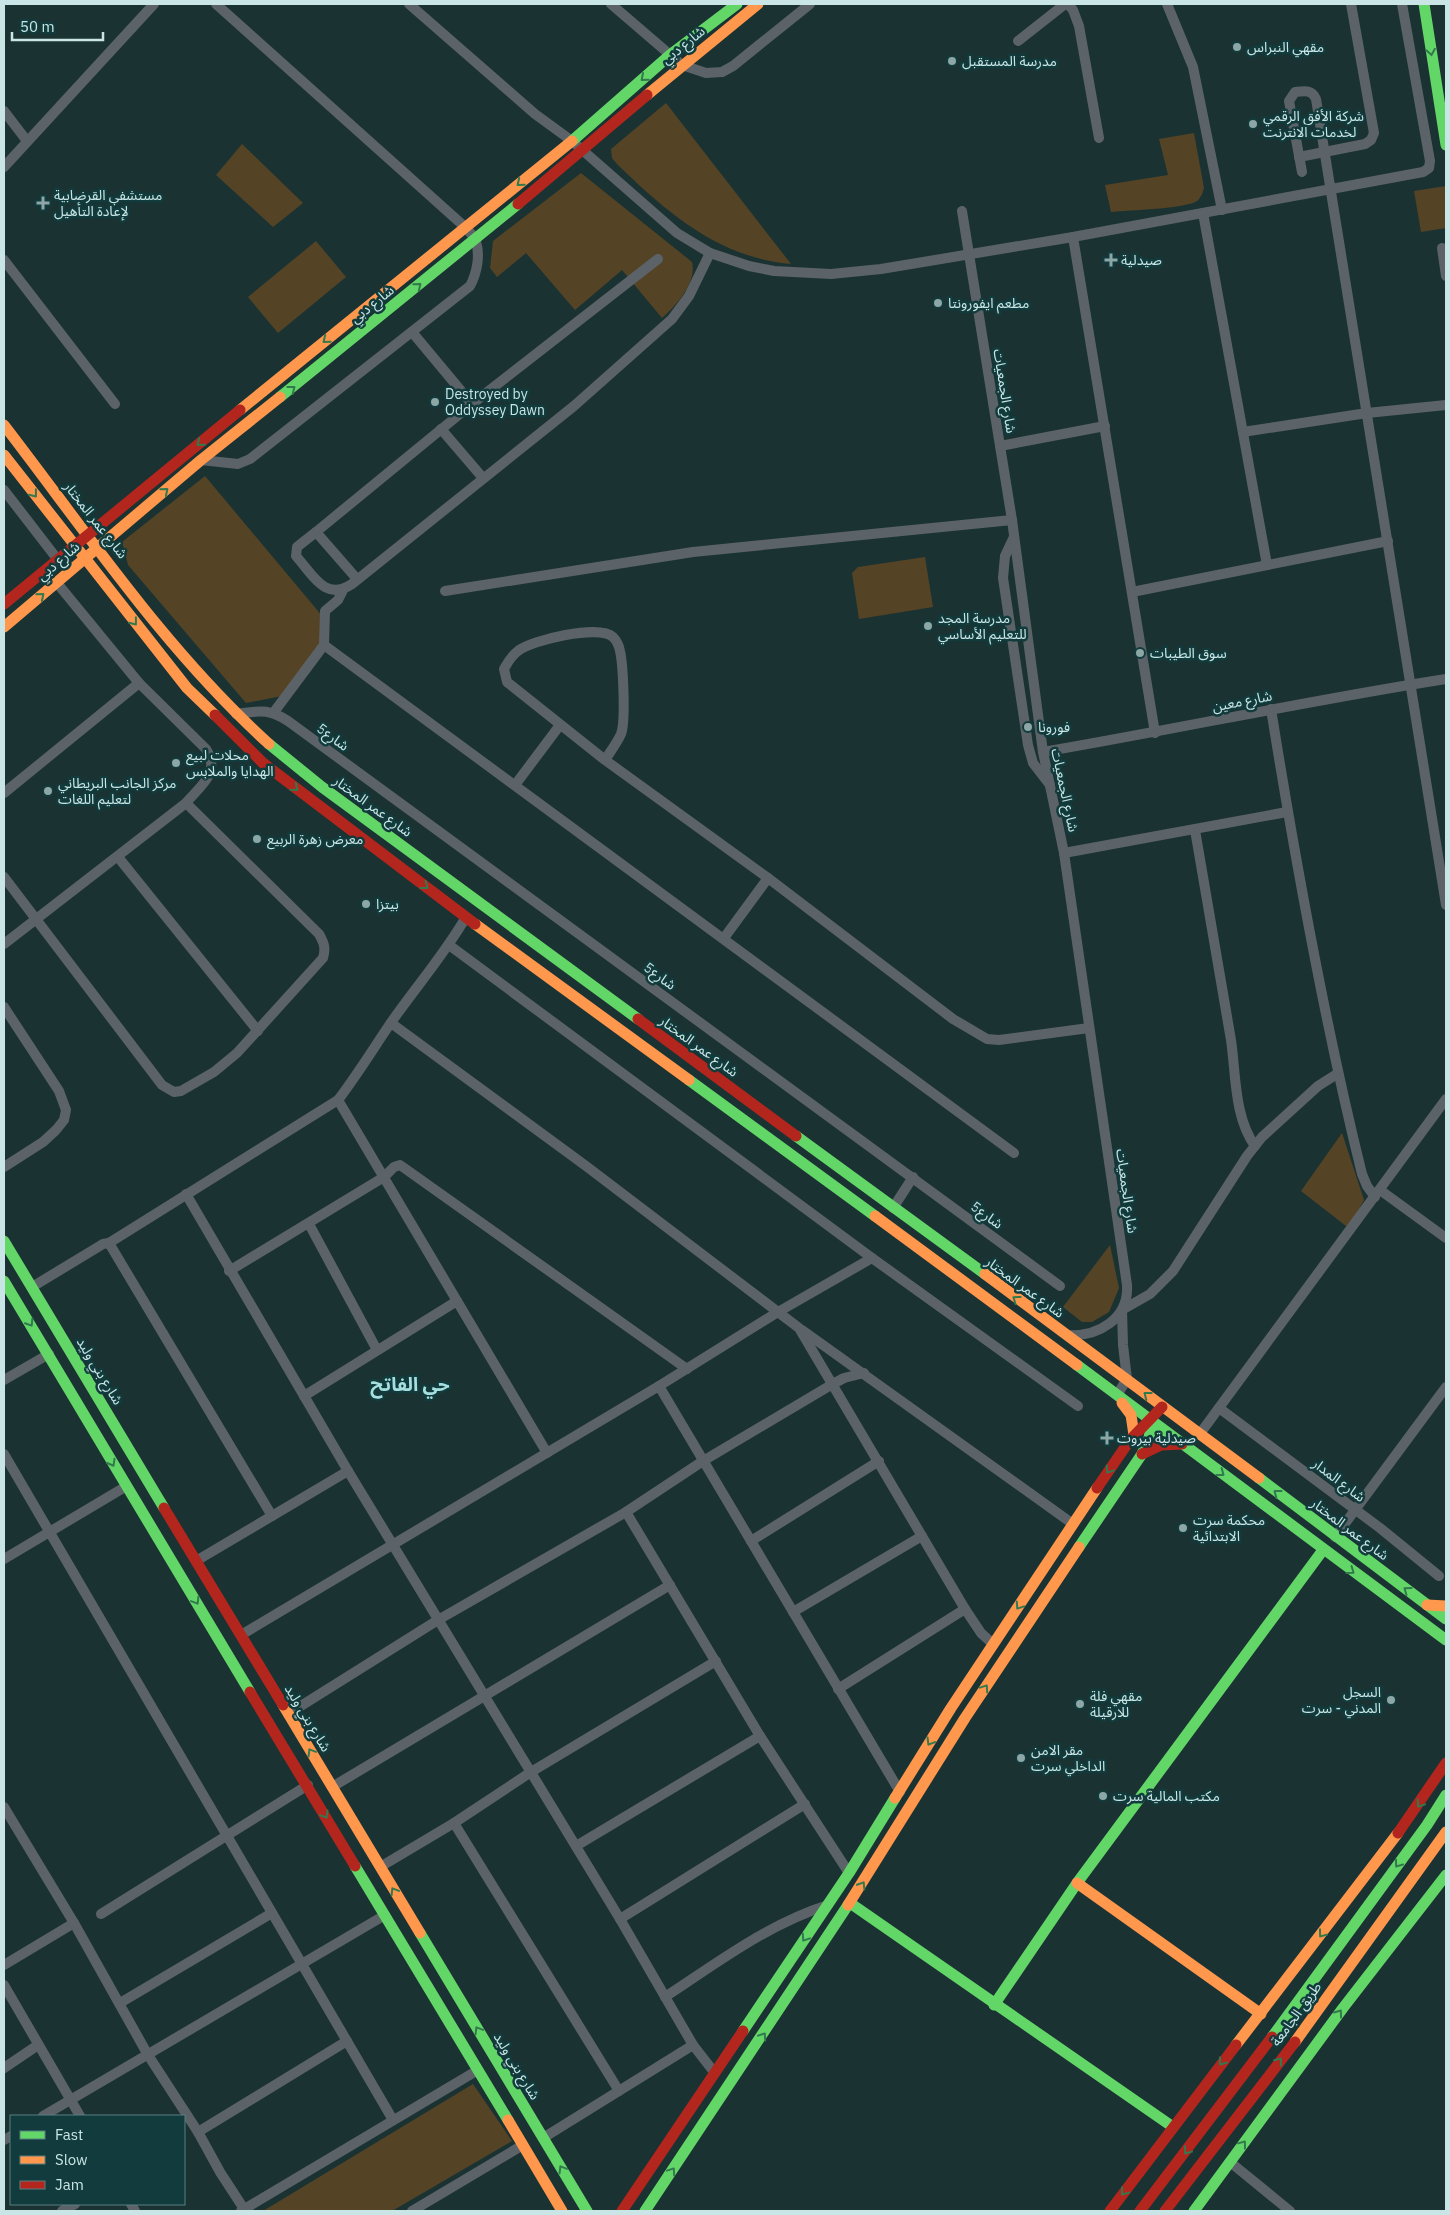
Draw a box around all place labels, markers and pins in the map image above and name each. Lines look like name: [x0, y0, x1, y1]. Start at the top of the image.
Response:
place label: مقهي النبراس: [1247, 38, 1324, 58]
marker: مقهي النبراس: [1231, 41, 1243, 53]
place label: مدرسة المستقبل: [962, 52, 1057, 70]
marker: مدرسة المستقبل: [946, 55, 958, 67]
place label: شركة الأفق الرقمي لخدمات الانترنت: [1263, 107, 1364, 141]
marker: شركة الأفق الرقمي لخدمات الانترنت: [1247, 118, 1259, 130]
place label: مستشفي القرضابية لإعادة التأهيل: [54, 186, 162, 221]
marker: مستشفي القرضابية لإعادة التأهيل: [36, 196, 50, 210]
place label: صيدلية: [1121, 251, 1162, 269]
marker: صيدلية: [1105, 254, 1117, 266]
place label: مطعم ايفورونتا: [948, 294, 1029, 314]
marker: مطعم ايفورونتا: [932, 297, 944, 309]
place label: Destroyed by Oddyssey Dawn: [445, 385, 545, 419]
marker: Destroyed by Oddyssey Dawn: [429, 396, 441, 408]
place label: مدرسة المجد للتعليم الأساسي: [938, 609, 1027, 645]
marker: مدرسة المجد للتعليم الأساسي: [922, 620, 934, 632]
place label: سوق الطيبات: [1150, 644, 1227, 662]
marker: سوق الطيبات: [1134, 647, 1146, 659]
place label: فورونا: [1038, 718, 1070, 736]
marker: فورونا: [1022, 721, 1034, 733]
place label: محلات لبيع الهدايا والملابس: [186, 746, 274, 780]
marker: محلات لبيع الهدايا والملابس: [170, 757, 182, 769]
place label: مركز الجانب البريطاني لتعليم اللغات: [58, 774, 176, 810]
marker: مركز الجانب البريطاني لتعليم اللغات: [42, 785, 54, 797]
place label: معرض زهرة الربيع: [267, 830, 363, 850]
marker: معرض زهرة الربيع: [251, 833, 263, 845]
place label: بيتزا: [376, 895, 399, 913]
marker: بيتزا: [360, 898, 372, 910]
place label: صيدلية بيروت: [1117, 1429, 1196, 1447]
marker: صيدلية بيروت: [1101, 1432, 1113, 1444]
place label: محكمة سرت الابتدائية: [1193, 1511, 1265, 1545]
marker: محكمة سرت الابتدائية: [1177, 1522, 1189, 1534]
place label: السجل المدني - سرت: [1302, 1683, 1381, 1719]
place label: مقهي فلة للارقيلة: [1090, 1687, 1142, 1721]
marker: السجل المدني - سرت: [1385, 1694, 1397, 1706]
marker: مقهي فلة للارقيلة: [1074, 1698, 1086, 1710]
place label: مقر الامن الداخلي سرت: [1031, 1741, 1105, 1777]
marker: مقر الامن الداخلي سرت: [1015, 1752, 1027, 1764]
place label: مكتب المالية سرت: [1113, 1787, 1220, 1805]
marker: مكتب المالية سرت: [1097, 1790, 1109, 1802]

